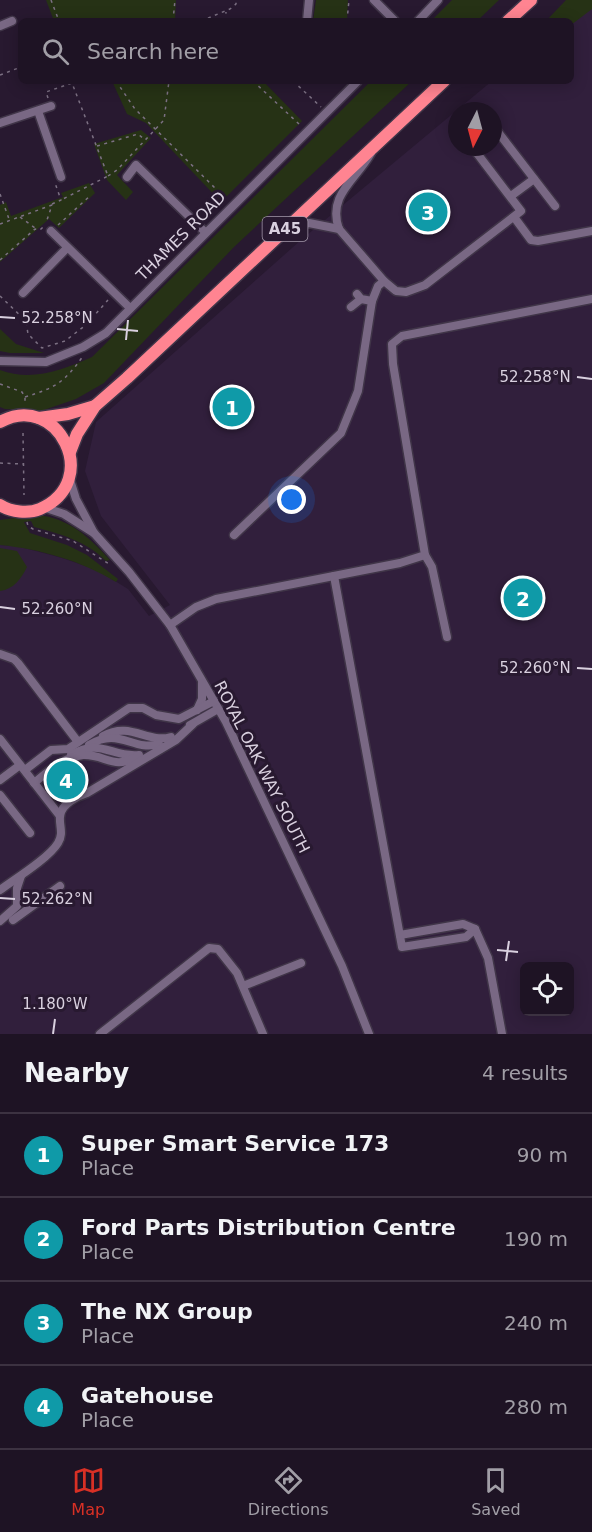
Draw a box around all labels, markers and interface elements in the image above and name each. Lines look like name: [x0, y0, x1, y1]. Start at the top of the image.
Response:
search box: [18, 18, 574, 84]
icon: search: [39, 35, 72, 68]
text: Search here: [87, 39, 219, 64]
north arrow: [448, 102, 502, 156]
street label: THAMES ROAD: [132, 187, 230, 285]
pin: 3: [408, 190, 448, 234]
road number: A45: [262, 217, 308, 241]
text: 52.258°N: [21, 309, 93, 327]
text: 52.258°N: [499, 368, 571, 386]
pin: 1: [212, 384, 252, 430]
your location: [277, 485, 306, 514]
pin: 2: [504, 576, 542, 620]
text: 52.260°N: [21, 600, 93, 618]
text: 52.260°N: [499, 659, 571, 677]
street label: ROYAL OAK WAY SOUTH: [210, 678, 314, 856]
pin: 4: [46, 758, 86, 802]
text: 52.262°N: [21, 890, 93, 908]
map controls: [520, 962, 574, 1016]
button: locate: [520, 962, 574, 1016]
text: 1.180°W: [22, 995, 88, 1013]
text: Nearby: [24, 1058, 129, 1088]
text: 4 results: [482, 1061, 568, 1085]
text: Super Smart Service 173: [81, 1131, 389, 1156]
text: 1: [37, 1143, 50, 1167]
text: 90 m: [517, 1143, 568, 1167]
text: Place: [81, 1156, 134, 1180]
text: Ford Parts Distribution Centre: [81, 1215, 456, 1240]
text: 2: [37, 1227, 50, 1251]
text: 190 m: [504, 1227, 568, 1251]
text: Place: [81, 1240, 134, 1264]
text: The NX Group: [81, 1299, 253, 1324]
text: 3: [37, 1311, 50, 1335]
text: 240 m: [504, 1311, 568, 1335]
text: Place: [81, 1324, 134, 1348]
text: Gatehouse: [81, 1383, 214, 1408]
text: 4: [37, 1395, 50, 1419]
text: 280 m: [504, 1395, 568, 1419]
text: Place: [81, 1408, 134, 1432]
tab: Map: [71, 1464, 105, 1519]
tab: Directions: [248, 1464, 328, 1519]
tab: Saved: [471, 1464, 521, 1519]

